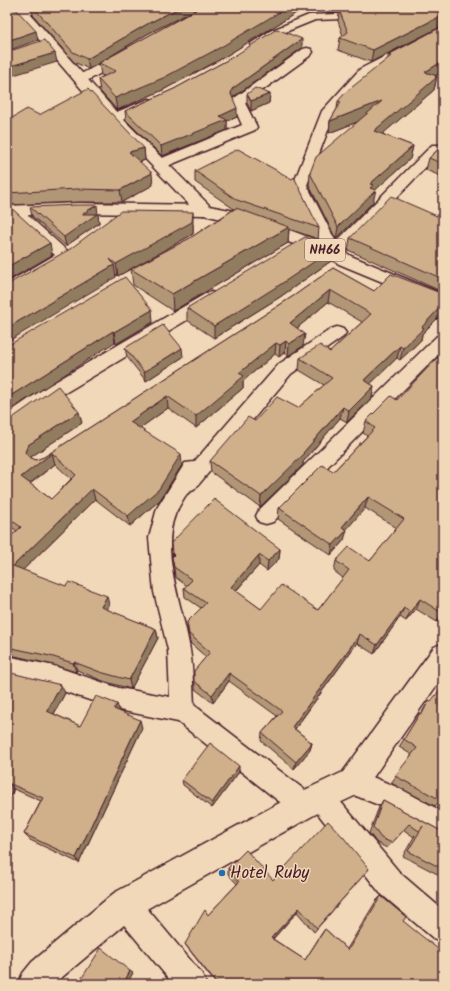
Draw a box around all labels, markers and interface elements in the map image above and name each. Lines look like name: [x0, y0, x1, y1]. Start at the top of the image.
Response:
road number: NH66: [305, 239, 345, 261]
place label: Hotel Ruby: [230, 860, 310, 887]
marker: Hotel Ruby: [217, 868, 227, 878]

